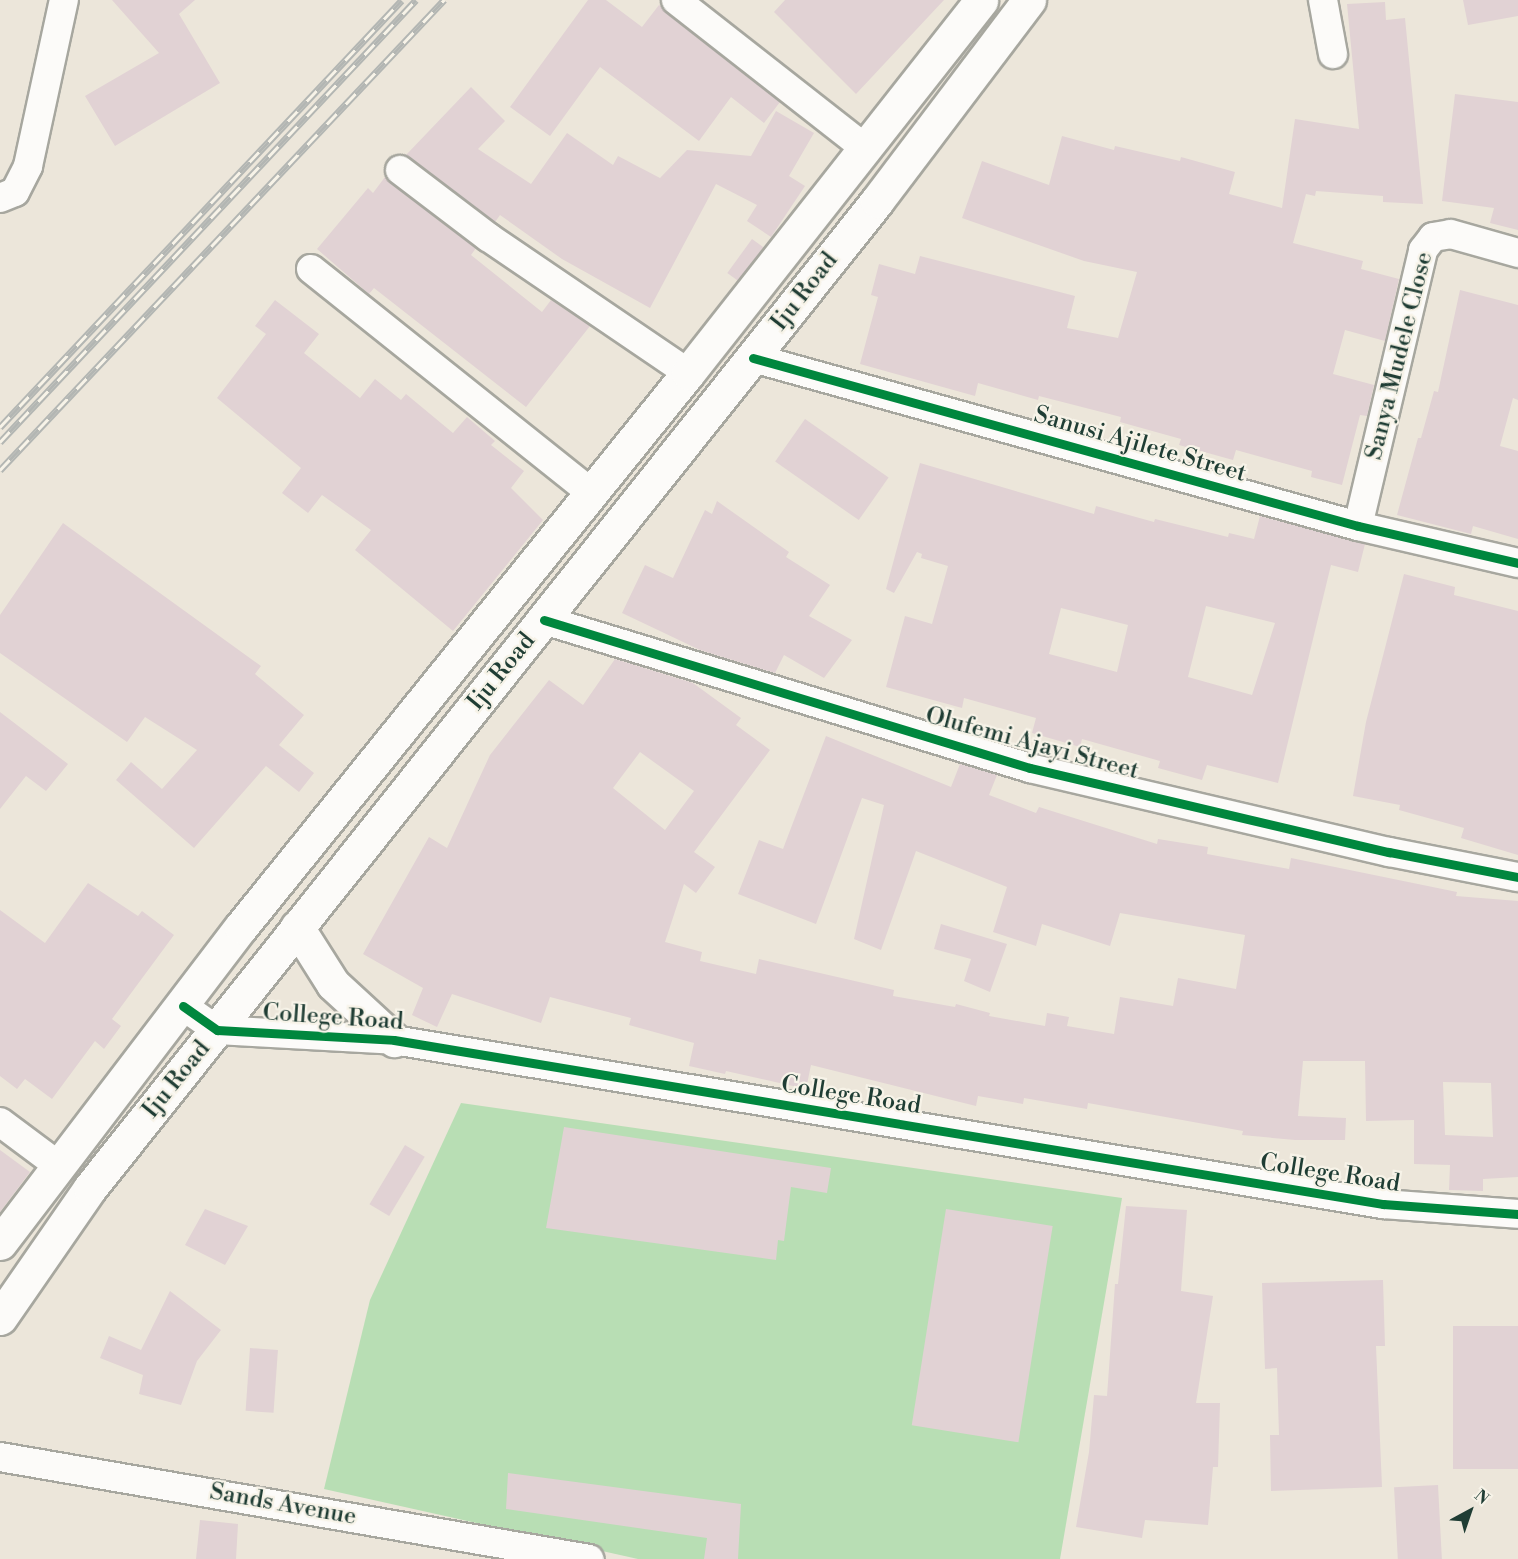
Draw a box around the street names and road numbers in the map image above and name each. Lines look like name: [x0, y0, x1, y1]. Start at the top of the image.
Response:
street label: Iju Road: [766, 247, 844, 337]
street label: Sanya Mudele Close: [1360, 249, 1440, 463]
street label: Sanusi Ajilete Street: [1031, 401, 1249, 489]
street label: Iju Road: [462, 627, 542, 717]
street label: Olufemi Ajayi Street: [922, 702, 1142, 786]
street label: College Road: [262, 999, 404, 1037]
street label: Iju Road: [137, 1035, 217, 1125]
street label: College Road: [779, 1071, 923, 1121]
street label: College Road: [1258, 1149, 1402, 1199]
street label: Sands Avenue: [207, 1478, 359, 1532]

